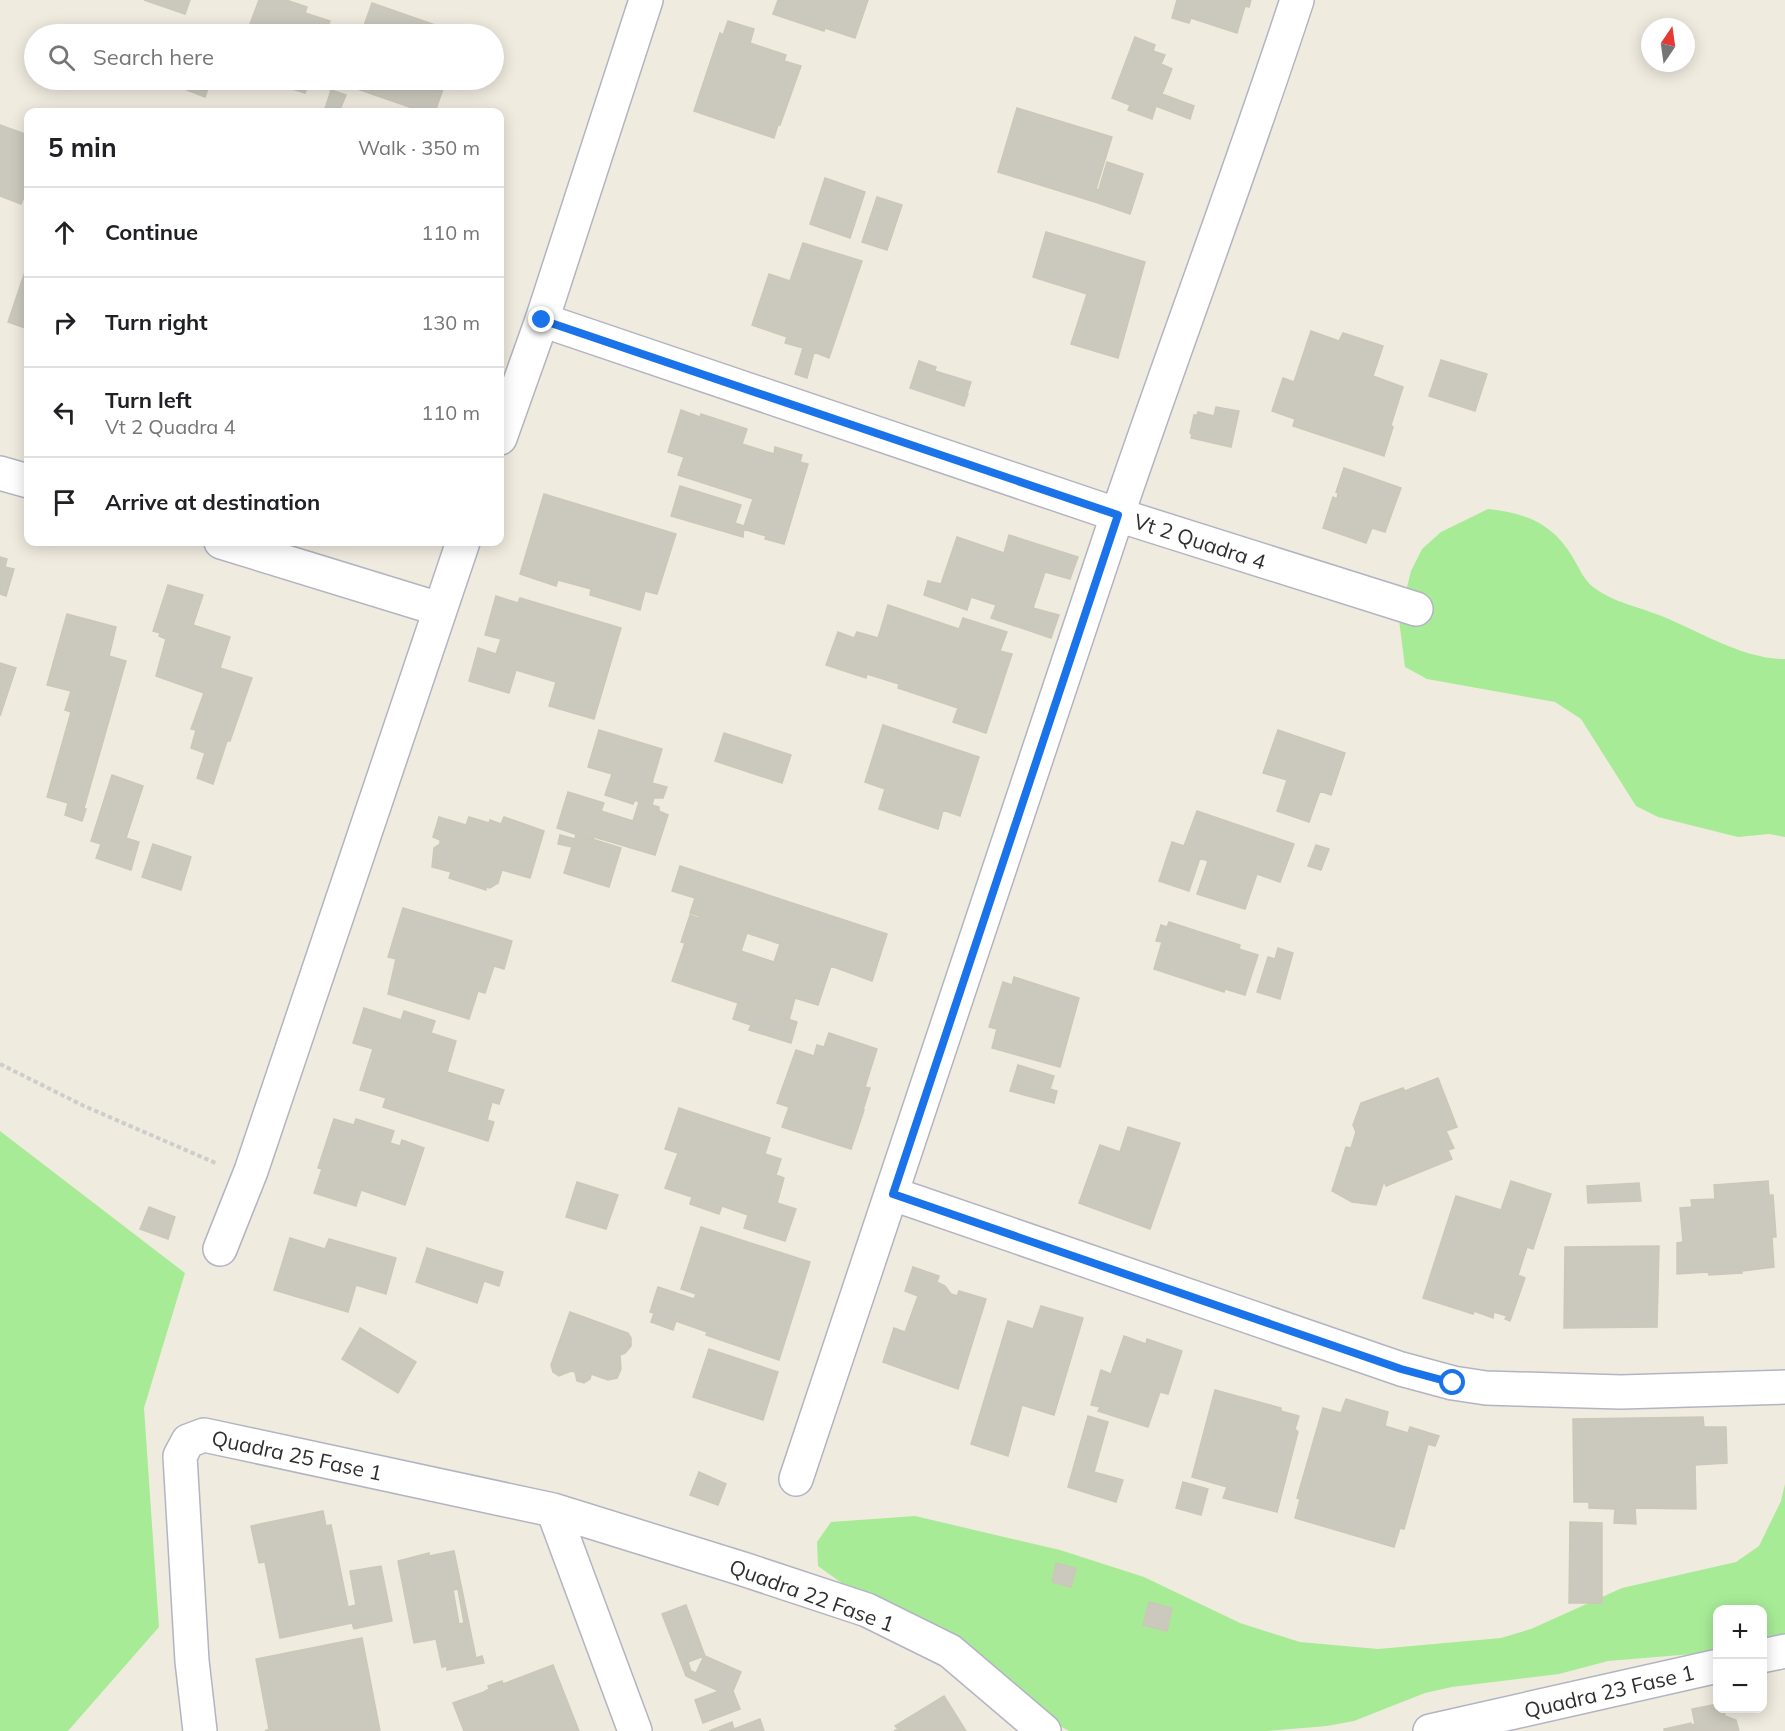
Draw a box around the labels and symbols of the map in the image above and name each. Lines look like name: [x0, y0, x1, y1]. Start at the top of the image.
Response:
north arrow: [1641, 18, 1695, 72]
route end: [528, 306, 554, 332]
street label: Vt 2 Quadra 4: [1131, 507, 1270, 575]
route start: [1439, 1369, 1465, 1395]
street label: Quadra 25 Fase 1: [209, 1424, 385, 1486]
street label: Quadra 22 Fase 1: [726, 1553, 898, 1637]
street label: Quadra 23 Fase 1: [1521, 1659, 1697, 1723]

